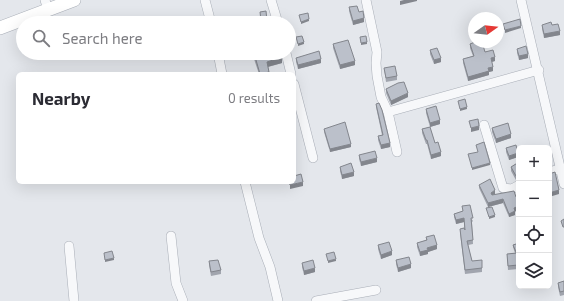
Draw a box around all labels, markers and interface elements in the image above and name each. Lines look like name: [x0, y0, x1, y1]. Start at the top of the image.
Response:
north arrow: [468, 12, 504, 48]
search box: [16, 16, 296, 60]
icon: search: [30, 27, 52, 49]
text: Search here: [62, 29, 143, 47]
text: Nearby: [32, 88, 90, 108]
text: 0 results: [228, 90, 280, 106]
map controls: [516, 145, 552, 289]
button: +: [516, 145, 552, 181]
button: −: [516, 181, 552, 217]
button: locate: [516, 217, 552, 253]
button: layers: [516, 253, 552, 289]

